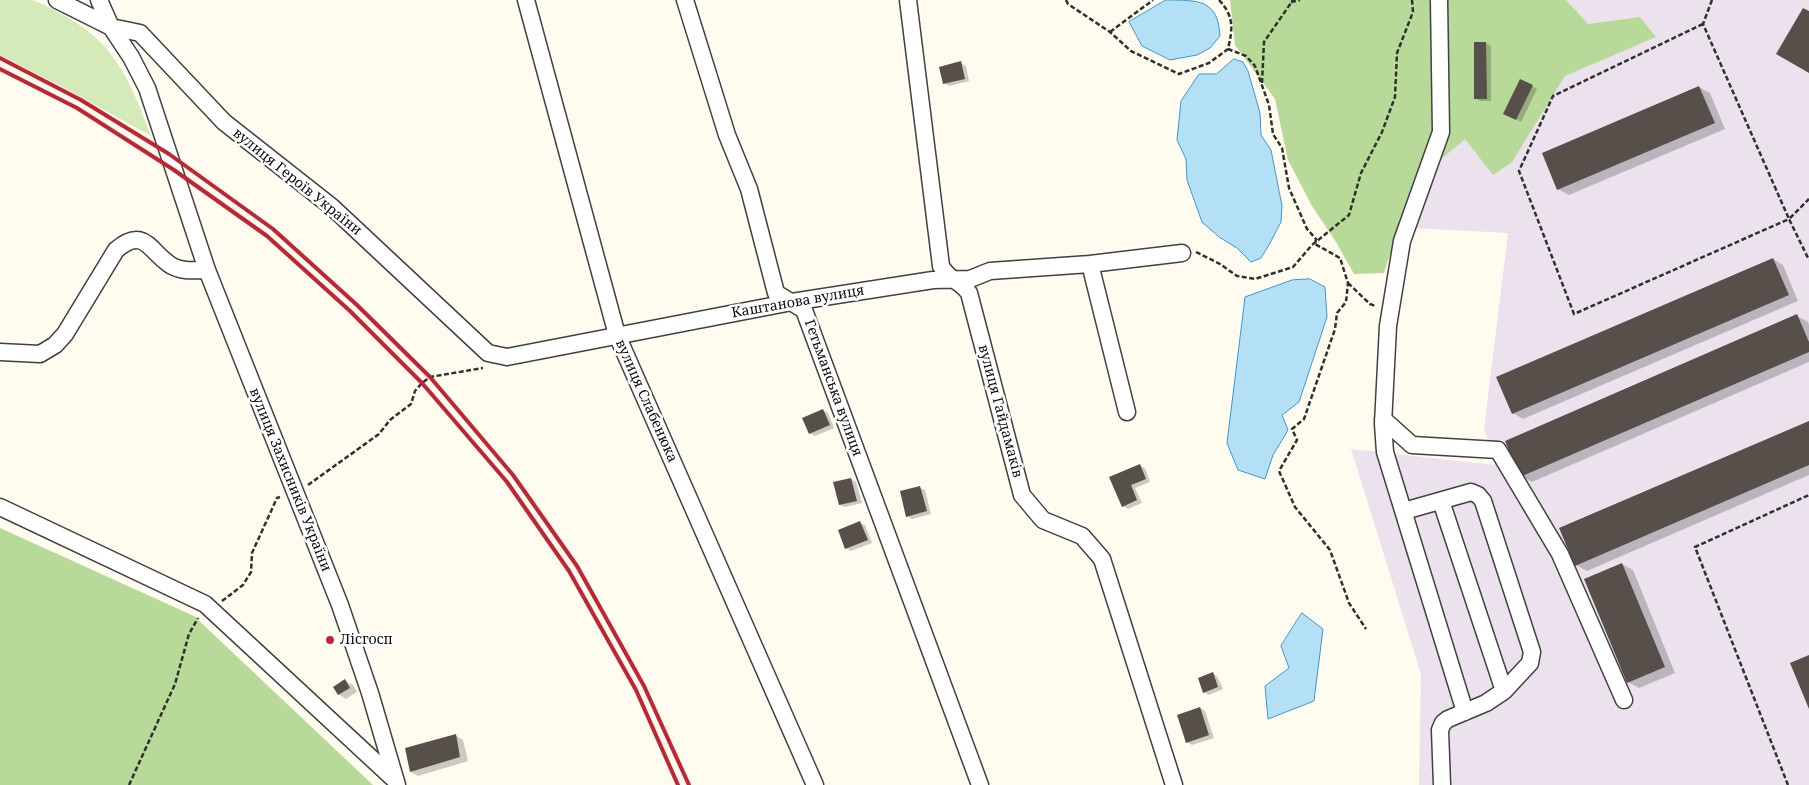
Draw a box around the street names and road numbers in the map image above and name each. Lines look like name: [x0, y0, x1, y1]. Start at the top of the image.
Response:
street label: вулиця Героїв України: [229, 125, 365, 239]
street label: Каштанова вулиця: [730, 282, 866, 322]
street label: Гетьманська вулиця: [800, 317, 866, 459]
street label: вулиця Слабенюка: [611, 337, 681, 465]
street label: вулиця Гайдамаків: [974, 343, 1026, 479]
street label: вулиця Захисників України: [245, 386, 335, 574]

